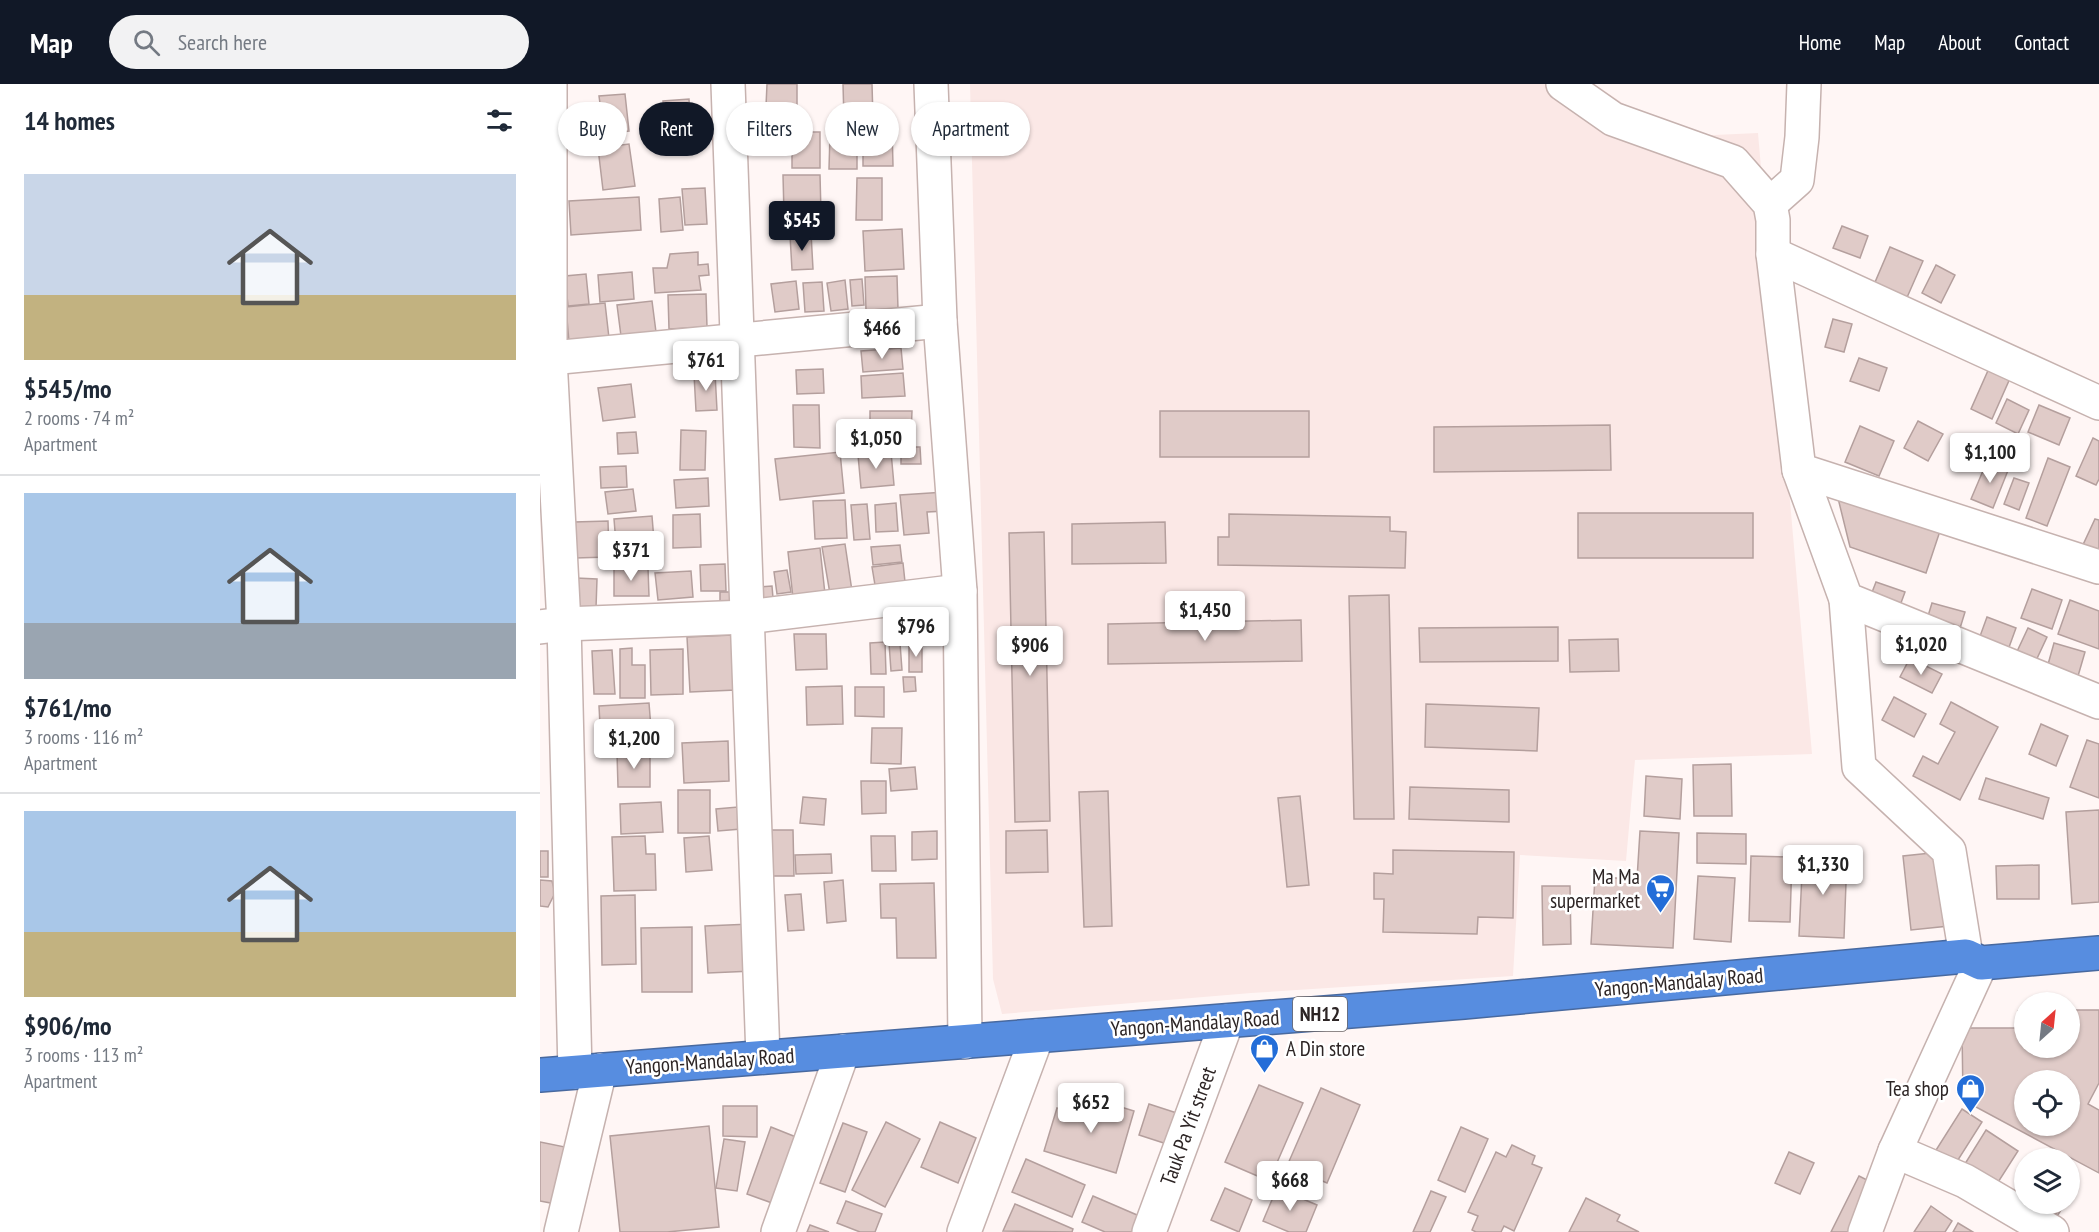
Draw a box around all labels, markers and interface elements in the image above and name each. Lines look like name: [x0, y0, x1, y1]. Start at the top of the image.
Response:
search box: [109, 15, 529, 69]
text: Map: [30, 24, 73, 61]
icon: search: [130, 26, 163, 59]
text: Search here: [178, 28, 267, 56]
text: Home: [1799, 29, 1841, 56]
text: Map: [1874, 29, 1905, 56]
text: About: [1938, 29, 1981, 56]
text: Contact: [2014, 29, 2069, 56]
chip: Buy: [558, 102, 627, 156]
chip: Rent: [639, 102, 714, 156]
chip: Filters: [726, 102, 813, 156]
chip: New: [825, 102, 899, 156]
chip: Apartment: [911, 102, 1030, 156]
text: 14 homes: [24, 104, 115, 137]
icon: filters: [483, 104, 516, 137]
pin: $545: [766, 201, 838, 252]
text: $545: [783, 207, 821, 233]
icon: home: [216, 213, 324, 321]
pin: $466: [846, 309, 918, 360]
text: $466: [863, 315, 901, 341]
pin: $761: [670, 341, 742, 392]
text: $761: [687, 347, 725, 373]
text: $545/mo: [24, 372, 112, 405]
text: 2 rooms · 74 m²: [24, 405, 134, 431]
pin: $1,050: [827, 419, 925, 470]
text: $1,050: [850, 425, 902, 451]
text: Apartment: [24, 431, 97, 457]
pin: $1,100: [1941, 433, 2039, 484]
text: $1,100: [1964, 439, 2016, 465]
pin: $371: [595, 531, 667, 582]
icon: home: [216, 532, 324, 640]
text: $371: [612, 537, 650, 563]
pin: $1,450: [1156, 591, 1254, 642]
text: $1,450: [1179, 597, 1231, 623]
pin: $796: [880, 607, 952, 658]
text: $796: [897, 613, 935, 639]
pin: $1,020: [1872, 625, 1970, 676]
pin: $906: [994, 626, 1066, 677]
text: $1,020: [1895, 631, 1947, 657]
text: $906: [1011, 632, 1049, 658]
text: $761/mo: [24, 691, 112, 724]
pin: $1,200: [585, 719, 683, 770]
text: 3 rooms · 116 m²: [24, 724, 143, 750]
text: $1,200: [608, 725, 660, 751]
text: Apartment: [24, 750, 97, 776]
pin: $1,330: [1774, 845, 1872, 896]
icon: home: [216, 850, 324, 958]
text: $1,330: [1797, 851, 1849, 877]
place label: Ma Ma supermarket: [1550, 863, 1640, 914]
supermarket icon: Ma Ma supermarket: [1645, 872, 1677, 914]
street label: Yangon-Mandalay Road: [1594, 961, 1764, 1003]
north arrow: [2014, 992, 2080, 1058]
map controls: [2014, 992, 2080, 1214]
road number: NH12: [1293, 997, 1347, 1031]
street label: Yangon-Mandalay Road: [1110, 1004, 1280, 1042]
text: $906/mo: [24, 1009, 112, 1042]
shop icon: A Din store: [1249, 1032, 1281, 1074]
place label: A Din store: [1286, 1035, 1365, 1062]
text: 3 rooms · 113 m²: [24, 1042, 143, 1068]
street label: Yangon-Mandalay Road: [625, 1042, 795, 1080]
street label: Tauk Pa Yit street: [1154, 1063, 1222, 1189]
text: Apartment: [24, 1068, 97, 1094]
button: locate: [2014, 1070, 2080, 1136]
shop icon: Tea shop: [1954, 1072, 1986, 1114]
place label: Tea shop: [1886, 1075, 1949, 1102]
pin: $652: [1055, 1083, 1127, 1134]
text: $652: [1072, 1089, 1110, 1115]
button: layers: [2014, 1148, 2080, 1214]
pin: $668: [1254, 1161, 1326, 1212]
text: $668: [1271, 1167, 1309, 1193]

